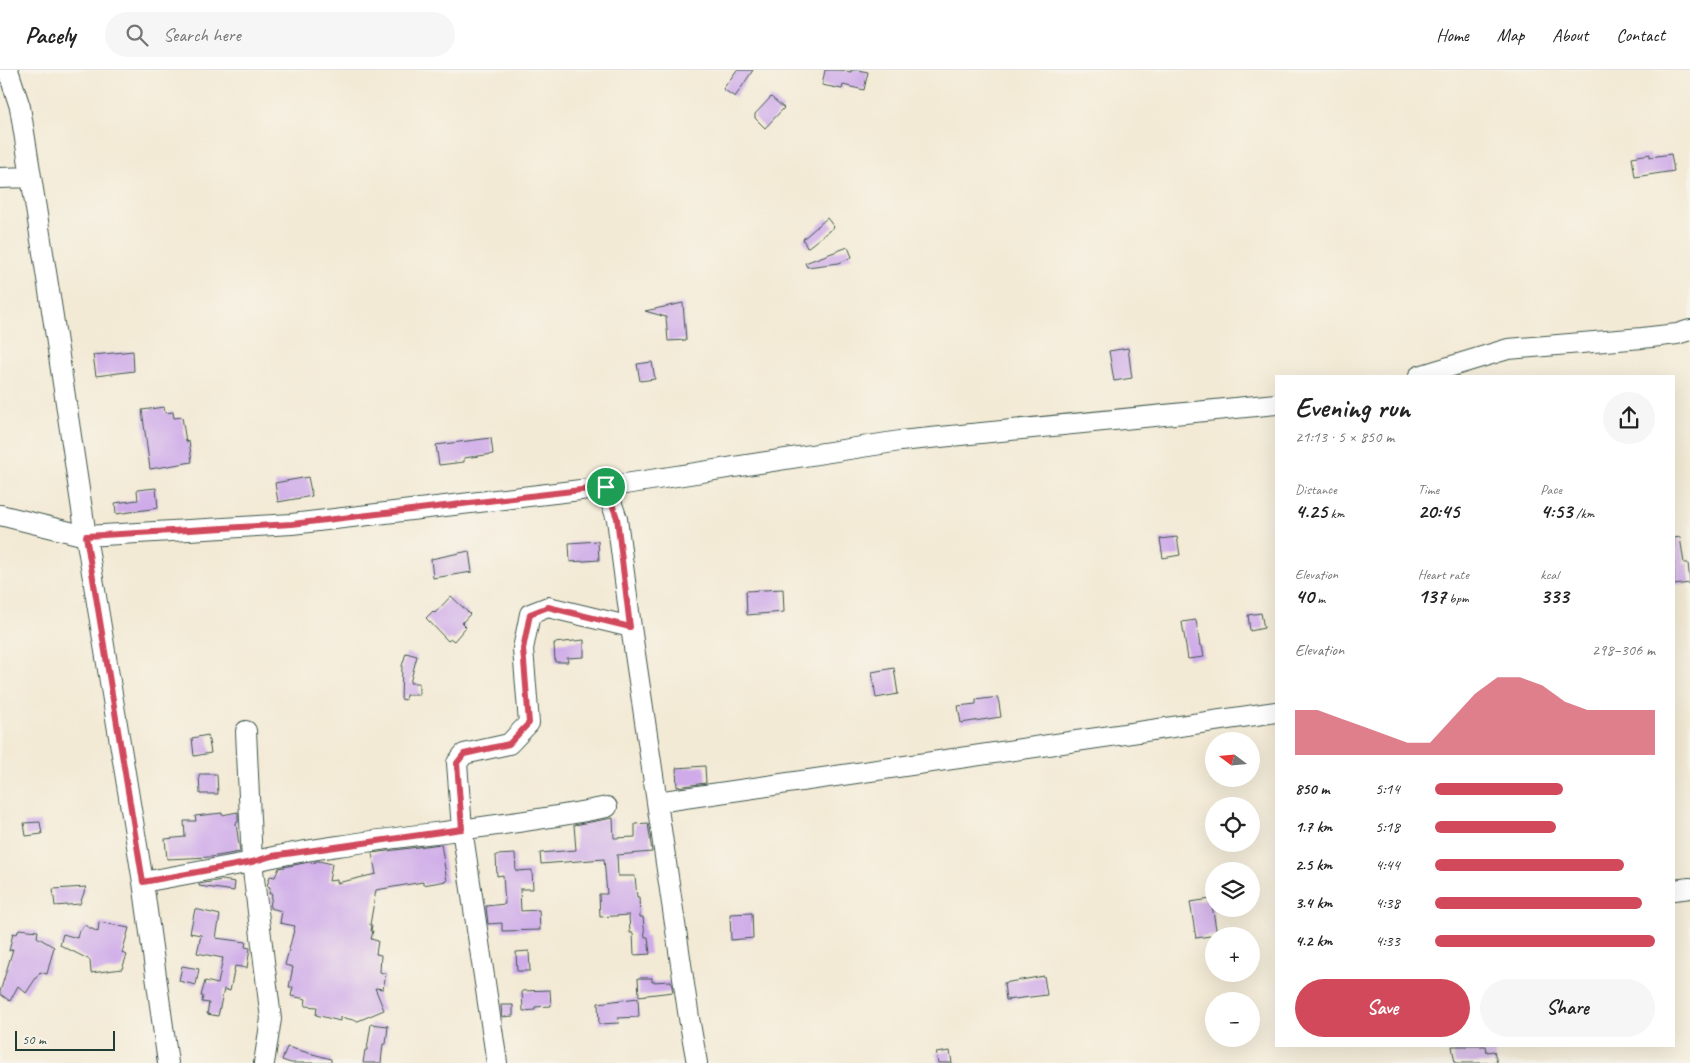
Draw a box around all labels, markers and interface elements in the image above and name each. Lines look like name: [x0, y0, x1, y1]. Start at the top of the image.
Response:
search box: [105, 12, 455, 57]
text: Pacely: [25, 20, 75, 50]
icon: search: [123, 21, 151, 49]
text: Search here: [163, 23, 241, 47]
text: Home: [1436, 24, 1469, 46]
text: Map: [1497, 24, 1524, 46]
text: About: [1552, 24, 1588, 46]
text: Contact: [1616, 24, 1665, 46]
text: Evening run: [1295, 390, 1410, 425]
button: share: [1603, 392, 1655, 444]
text: 21:13 · 5 × 850 m: [1295, 427, 1394, 447]
pin: [585, 466, 627, 508]
icon: arrive: [592, 473, 620, 501]
text: Distance: [1295, 481, 1337, 498]
text: Time: [1418, 481, 1439, 498]
text: Pace: [1540, 481, 1562, 498]
text: 4.25: [1295, 498, 1327, 524]
text: 20:45: [1418, 498, 1459, 524]
text: 4:53: [1540, 498, 1573, 524]
text: km: [1327, 505, 1344, 522]
text: /km: [1573, 505, 1594, 522]
text: Elevation: [1295, 566, 1338, 583]
text: Heart rate: [1418, 566, 1469, 583]
text: kcal: [1540, 566, 1559, 583]
text: 40: [1295, 583, 1314, 609]
text: 137: [1418, 583, 1446, 609]
text: 333: [1540, 583, 1569, 609]
text: m: [1314, 590, 1325, 607]
text: bpm: [1446, 590, 1469, 607]
text: Elevation: [1295, 640, 1344, 660]
text: 298–306 m: [1592, 640, 1655, 660]
north arrow: [1205, 732, 1260, 788]
map controls: [1205, 732, 1260, 1047]
text: 850 m: [1295, 779, 1329, 799]
text: 5:14: [1375, 779, 1400, 799]
button: locate: [1205, 797, 1260, 852]
text: 1.7 km: [1295, 817, 1332, 837]
text: 5:18: [1375, 817, 1400, 837]
text: 2.5 km: [1295, 855, 1332, 875]
text: 4:44: [1375, 855, 1400, 875]
button: layers: [1205, 862, 1260, 917]
text: 3.4 km: [1295, 893, 1332, 913]
text: 4:38: [1375, 893, 1400, 913]
button: +: [1205, 927, 1260, 982]
text: 4.2 km: [1295, 931, 1332, 951]
text: 4:33: [1375, 931, 1400, 951]
button: Save: [1295, 979, 1470, 1037]
button: Share: [1480, 979, 1655, 1037]
button: −: [1205, 992, 1260, 1047]
scale bar: [15, 1028, 115, 1051]
text: 50 m: [22, 1031, 46, 1048]

